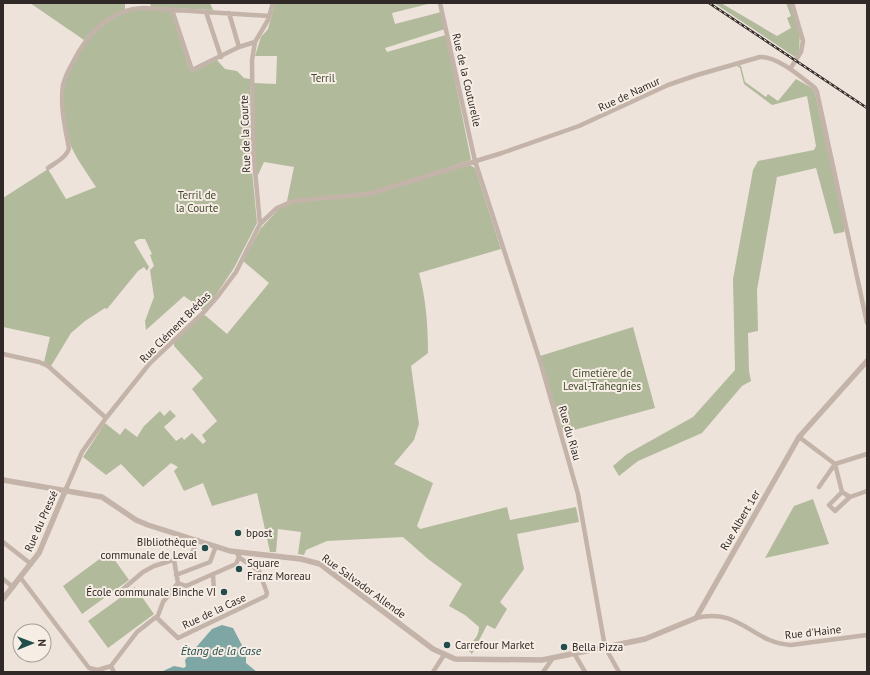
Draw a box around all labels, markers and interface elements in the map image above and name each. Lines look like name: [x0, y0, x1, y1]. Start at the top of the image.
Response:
street label: Rue de la Couturelle: [449, 32, 485, 129]
park label: Terril: [311, 71, 336, 85]
street label: Rue de Namur: [596, 73, 662, 114]
street label: Rue de la Courte: [237, 94, 253, 173]
park label: Terril de la Courte: [176, 188, 219, 215]
street label: Rue Clément Brédas: [136, 288, 214, 366]
park label: Cimetière de Leval-Trahegnies: [563, 366, 641, 393]
street label: Rue du Riau: [555, 404, 585, 462]
street label: Rue Albert 1er: [717, 487, 763, 553]
street label: Rue du Pressé: [21, 488, 61, 554]
place label: bpost: [246, 526, 272, 540]
marker: bpost: [233, 528, 243, 538]
place label: BIbliothèque communale de Leval: [101, 535, 198, 562]
marker: BIbliothèque communale de Leval: [200, 543, 210, 553]
street label: Rue Salvador Allende: [319, 551, 409, 621]
place label: Square Franz Moreau: [247, 556, 311, 583]
marker: Square Franz Moreau: [234, 564, 244, 574]
place label: École communale Binche VI: [86, 585, 216, 599]
marker: École communale Binche VI: [219, 587, 229, 597]
street label: Rue de la Case: [180, 590, 248, 632]
street label: Rue d'Haine: [784, 622, 842, 642]
north arrow: [12, 623, 52, 663]
place label: Carrefour Market: [455, 638, 534, 652]
text: N: [35, 639, 49, 647]
marker: Carrefour Market: [442, 640, 452, 650]
place label: Bella Pizza: [572, 640, 623, 654]
marker: Bella Pizza: [559, 642, 569, 652]
water label: Étang de la Case: [181, 643, 262, 658]

